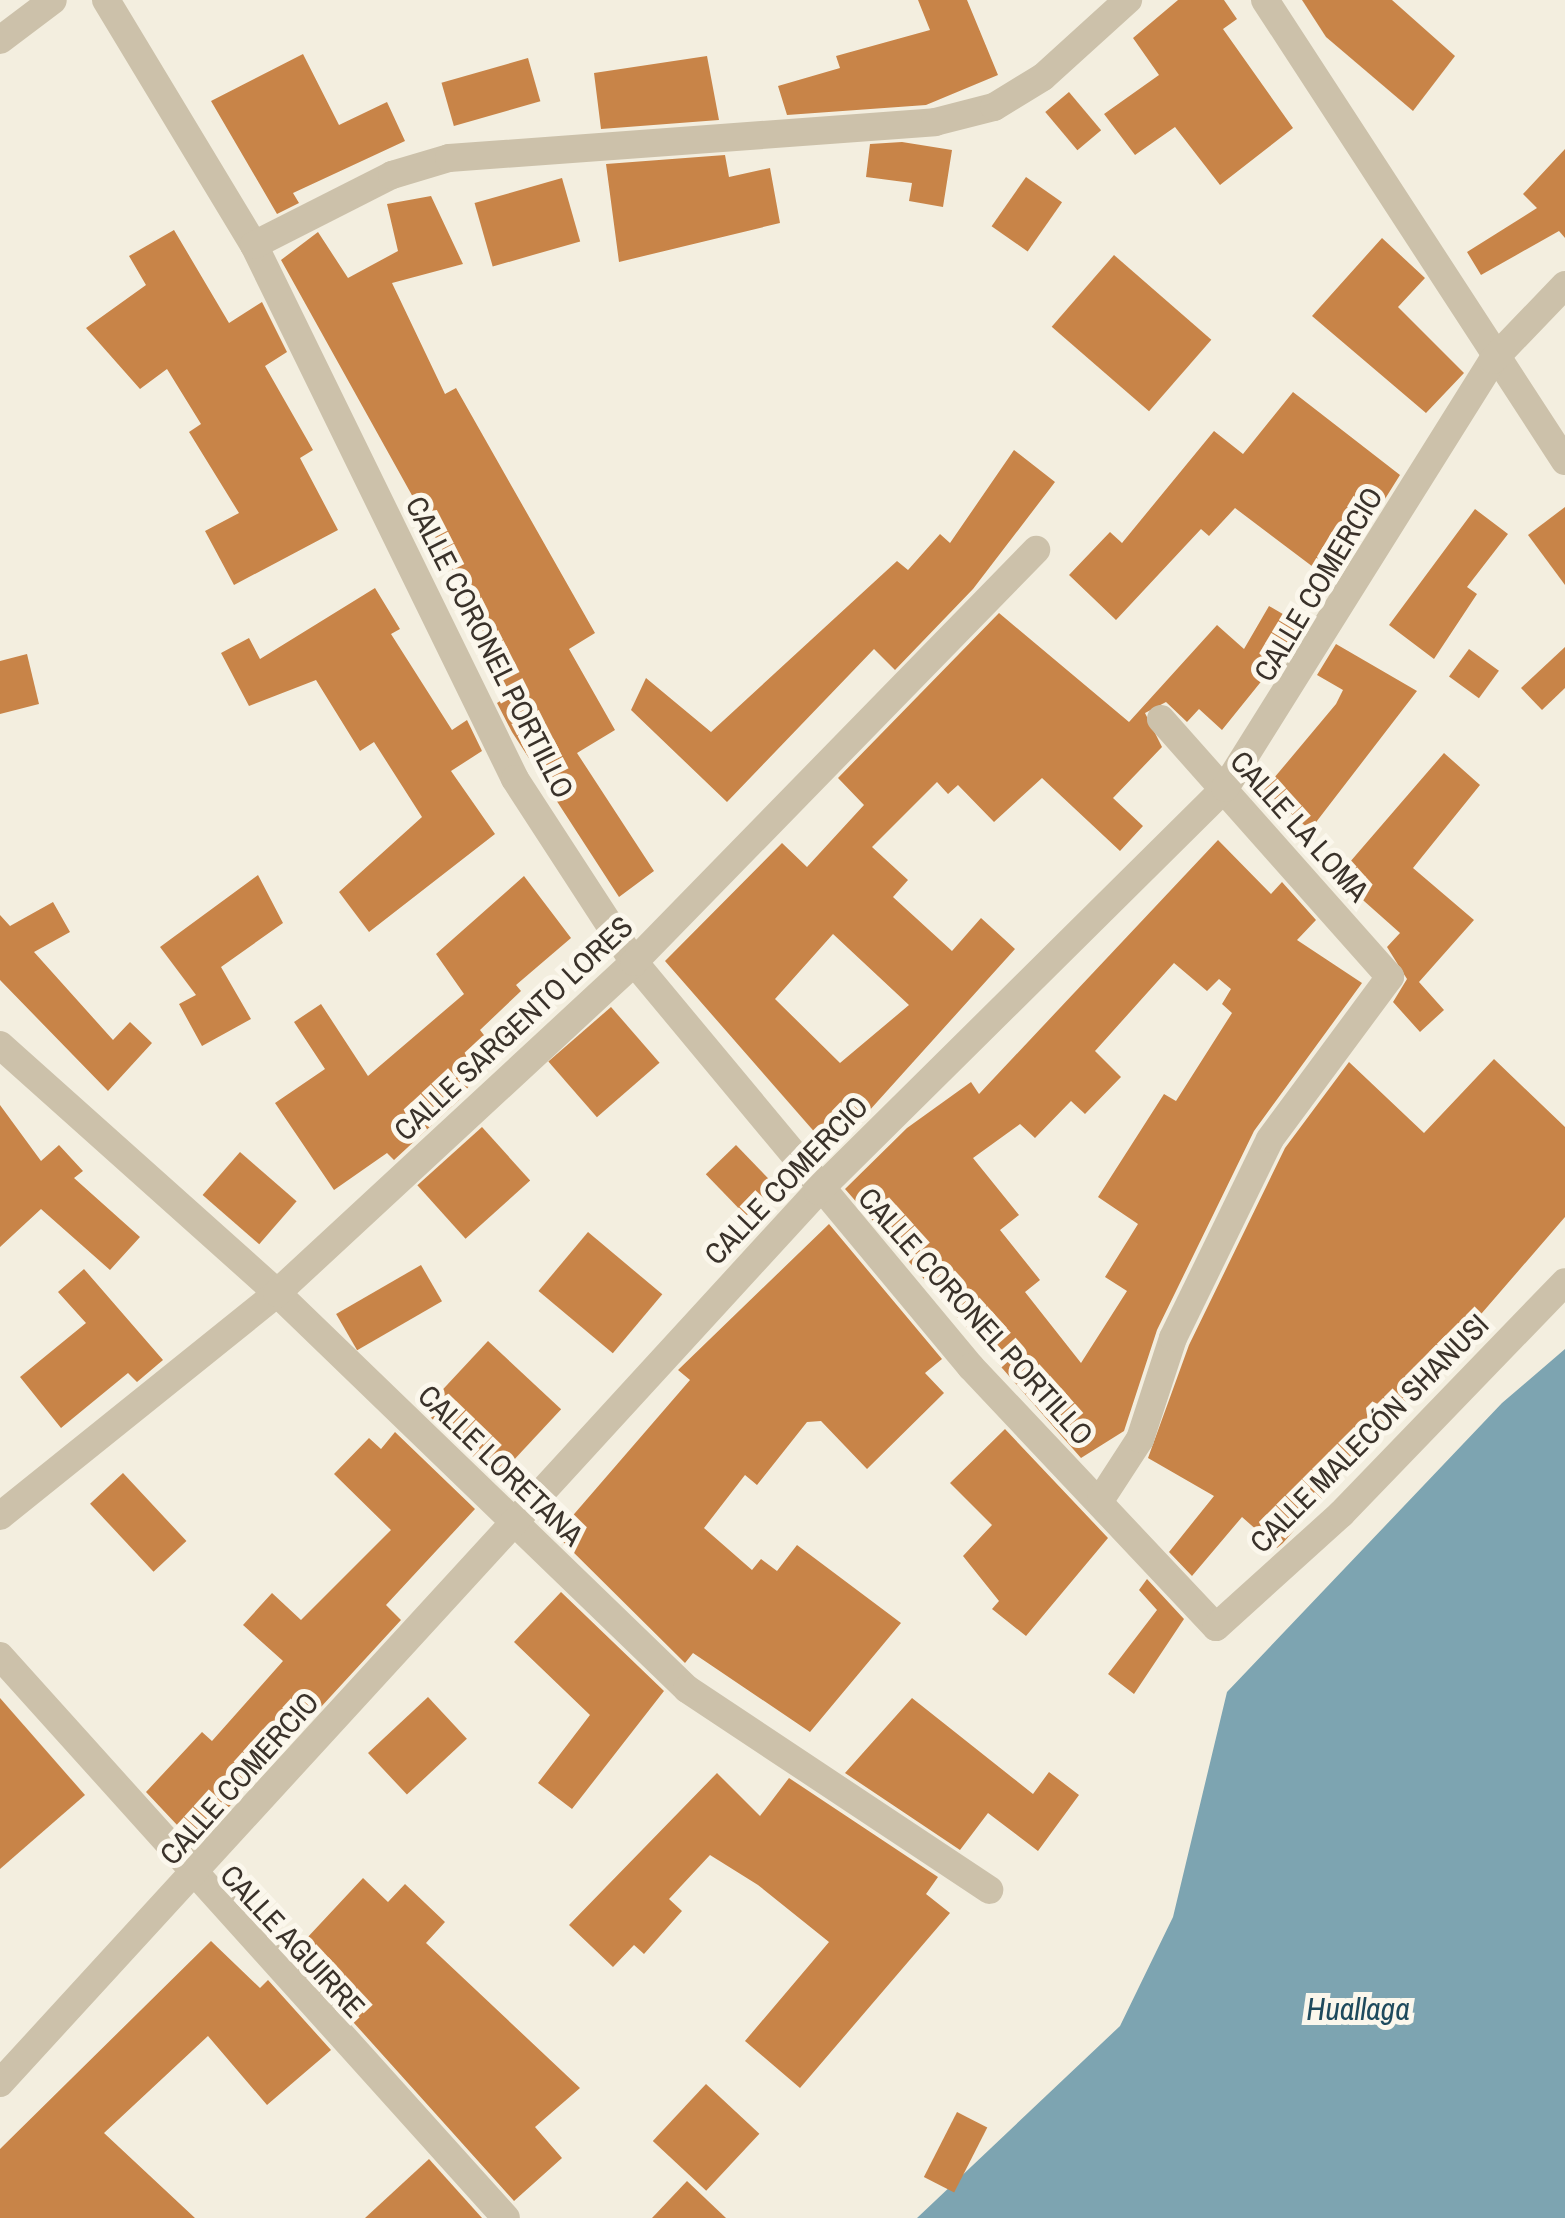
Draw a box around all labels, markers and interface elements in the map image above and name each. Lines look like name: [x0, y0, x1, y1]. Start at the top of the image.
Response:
street label: CALLE COMERCIO: [1246, 480, 1390, 688]
street label: CALLE CORONEL PORTILLO: [398, 490, 582, 804]
street label: CALLE LA LOMA: [1223, 743, 1377, 909]
street label: CALLE SARGENTO LORES: [386, 908, 640, 1148]
street label: CALLE COMERCIO: [697, 1088, 875, 1272]
street label: CALLE CORONEL PORTILLO: [851, 1180, 1101, 1452]
street label: CALLE MALECÓN SHANUSI: [1242, 1306, 1496, 1560]
street label: CALLE LORETANA: [411, 1377, 591, 1553]
street label: CALLE COMERCIO: [152, 1684, 326, 1872]
street label: CALLE AGUIRRE: [213, 1857, 373, 2025]
water label: Huallaga: [1306, 1990, 1410, 2028]

